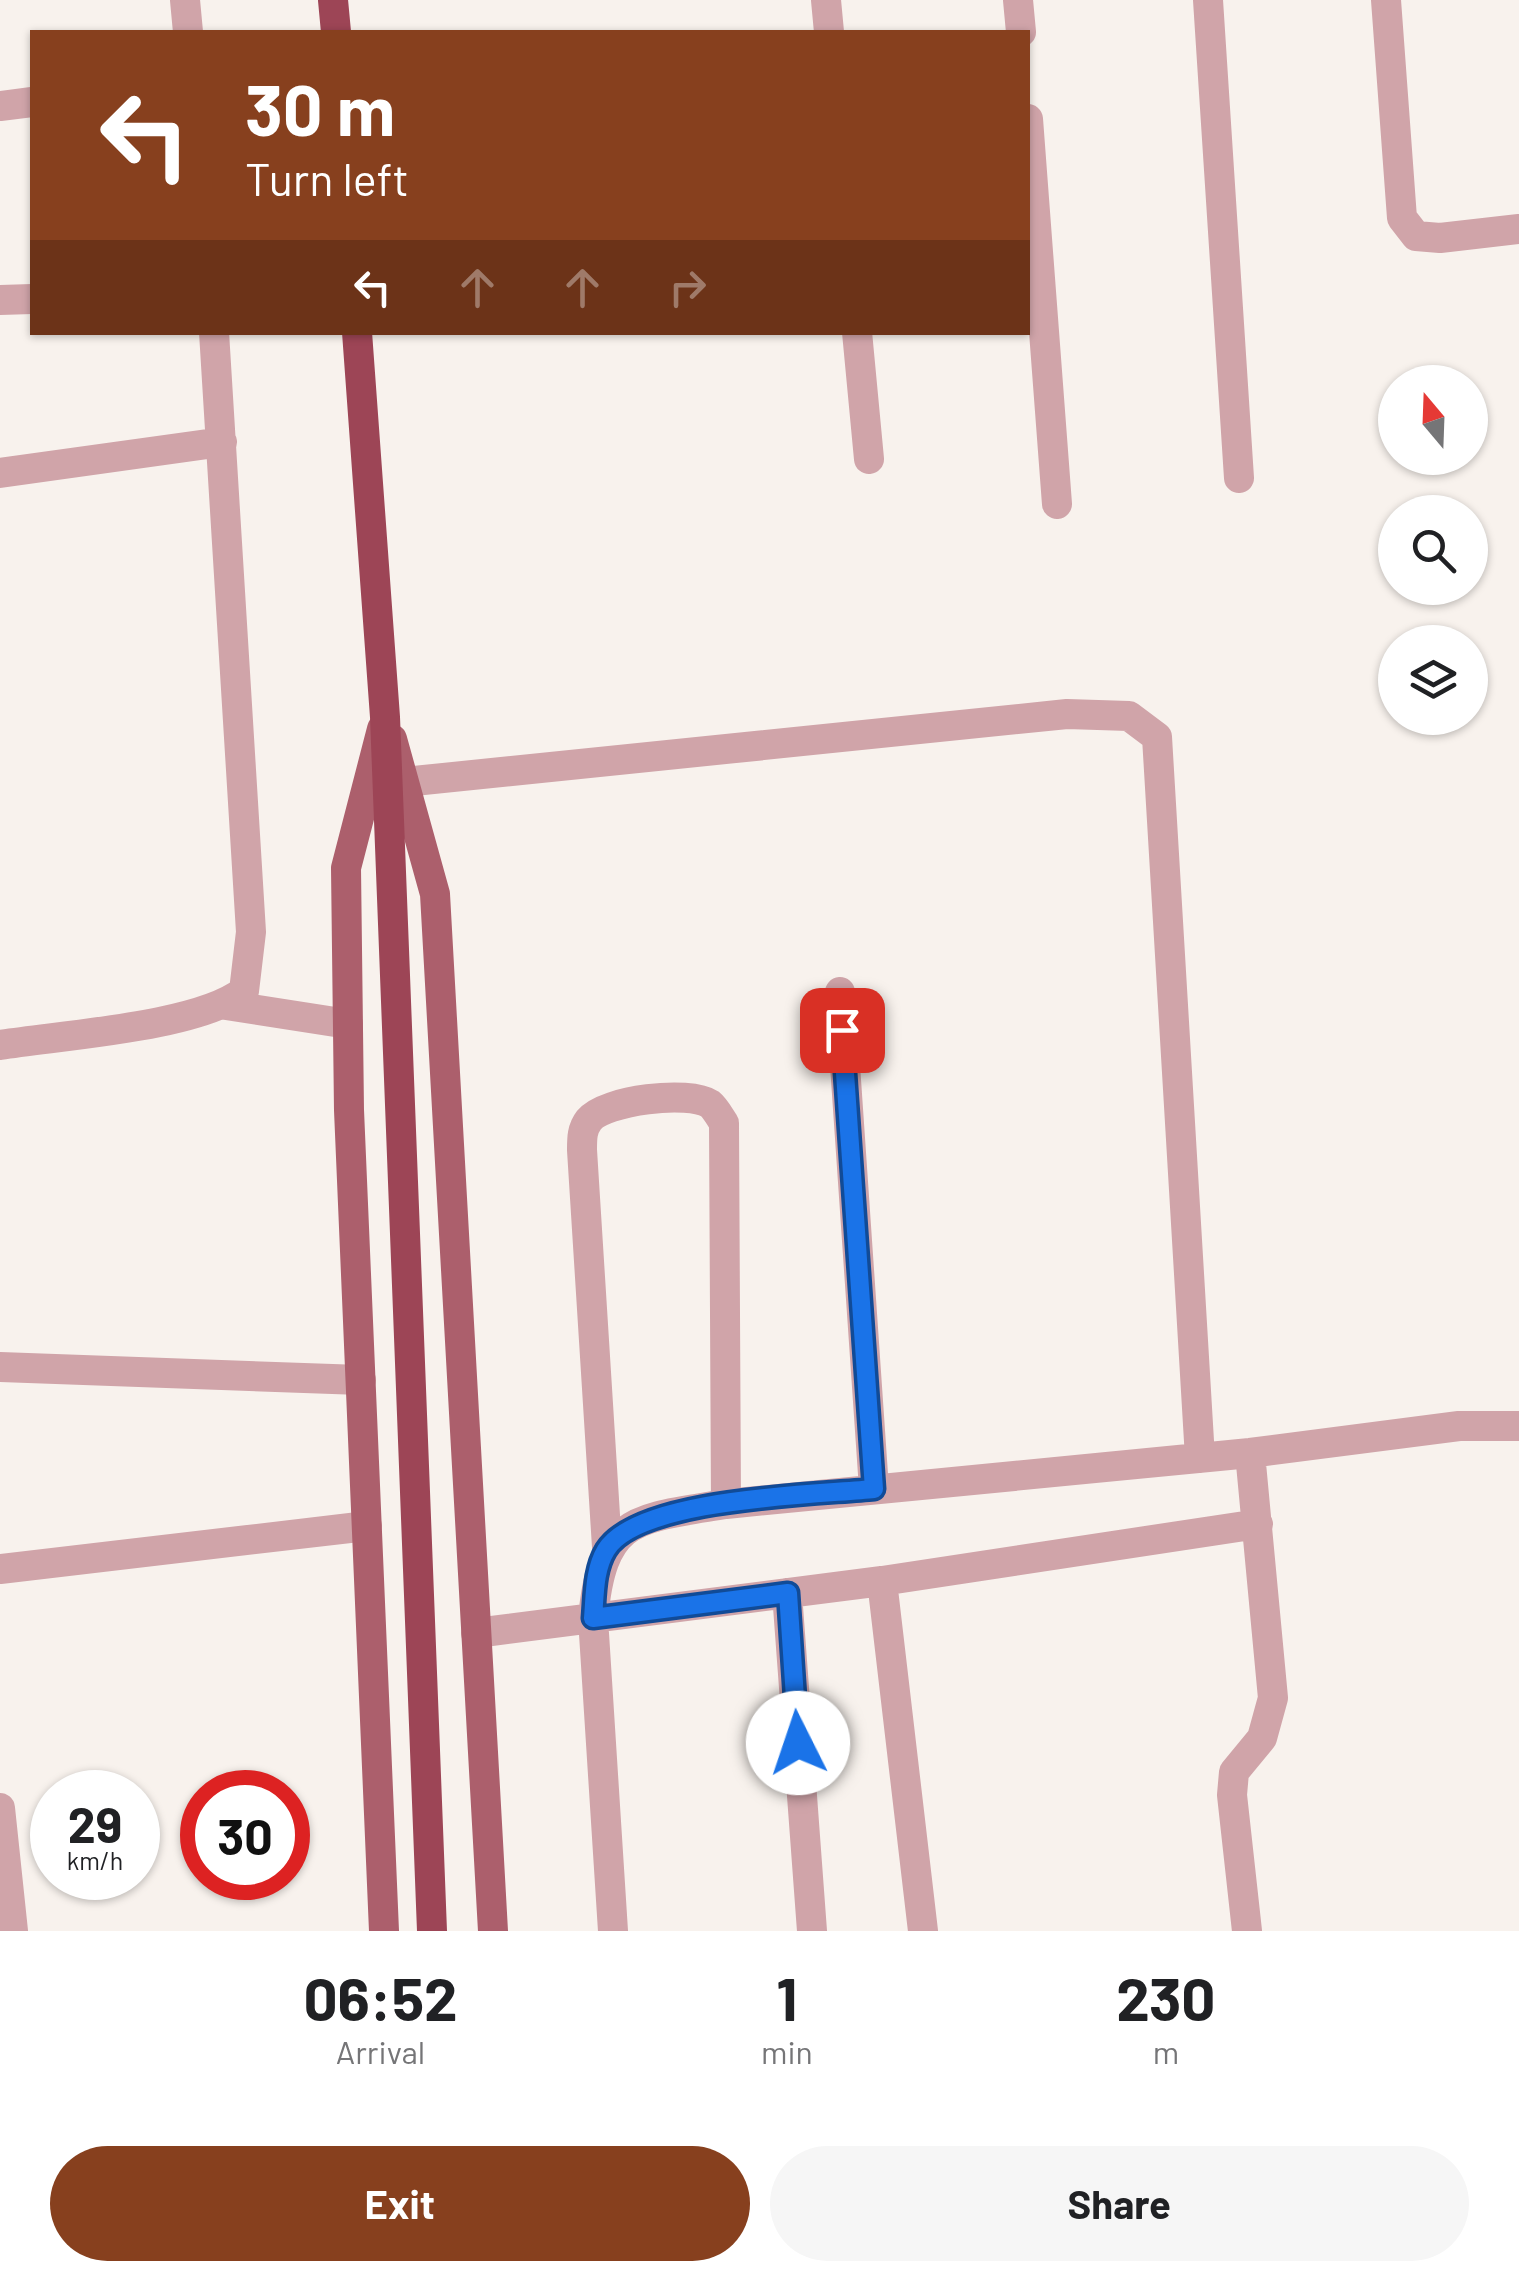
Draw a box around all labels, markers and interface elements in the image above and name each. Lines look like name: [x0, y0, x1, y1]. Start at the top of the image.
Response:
text: 30 m: [245, 66, 395, 150]
icon: left: [80, 70, 210, 200]
text: Turn left: [245, 151, 409, 205]
icon: left: [345, 260, 400, 315]
icon: ahead: [450, 260, 505, 315]
icon: ahead: [555, 260, 610, 315]
icon: right: [660, 260, 715, 315]
north arrow: [1378, 365, 1488, 475]
map controls: [1378, 365, 1488, 735]
button: search: [1378, 495, 1488, 605]
button: layers: [1378, 625, 1488, 735]
pin: [800, 988, 885, 1073]
icon: arrive: [815, 1003, 870, 1058]
position arrow: [746, 1691, 850, 1795]
speed limit sign: 30: [180, 1770, 310, 1900]
text: 29: [68, 1793, 122, 1853]
text: km/h: [67, 1845, 123, 1875]
text: 06:52: [303, 1961, 458, 2033]
text: 1: [776, 1961, 798, 2033]
text: 230: [1116, 1961, 1216, 2033]
text: Arrival: [336, 2032, 425, 2070]
text: min: [761, 2032, 813, 2070]
text: m: [1153, 2032, 1179, 2070]
button: Exit: [50, 2146, 750, 2261]
button: Share: [770, 2146, 1469, 2261]

